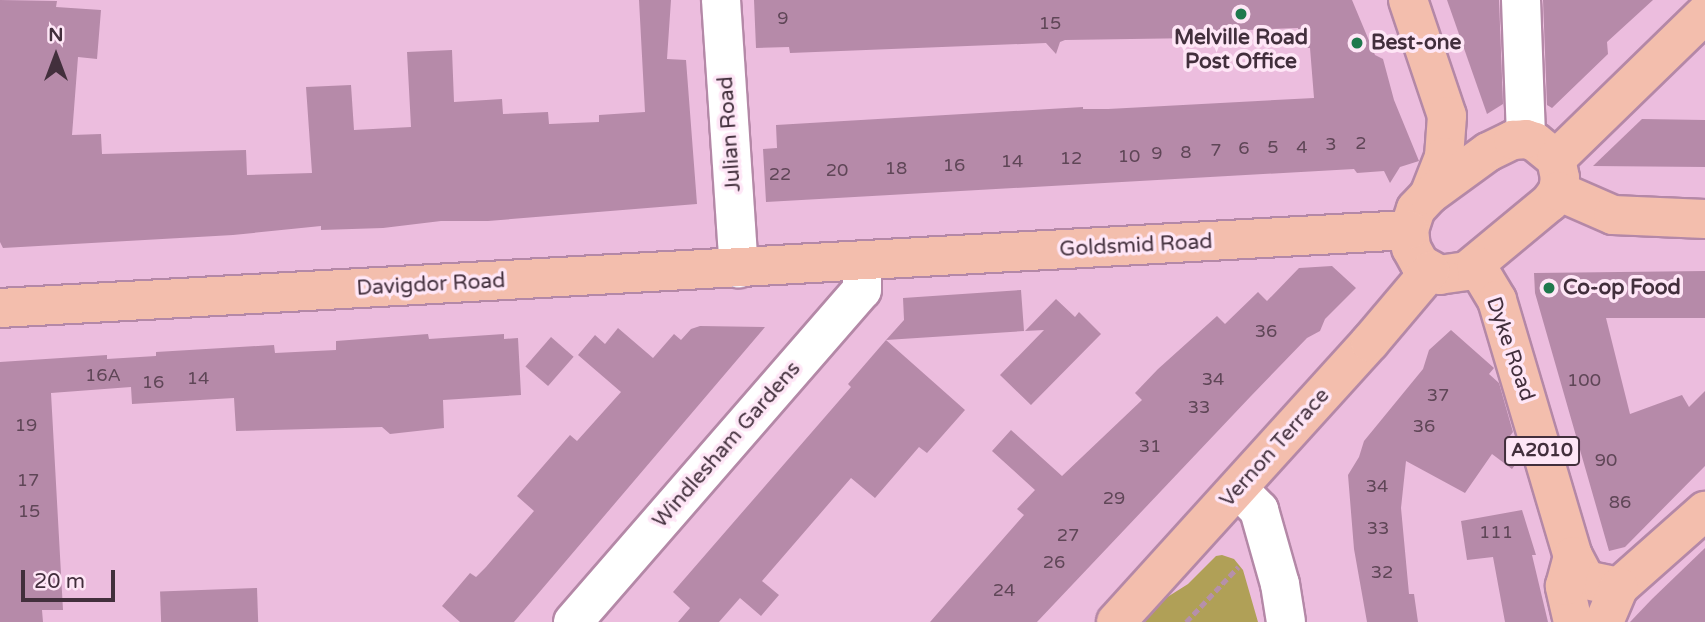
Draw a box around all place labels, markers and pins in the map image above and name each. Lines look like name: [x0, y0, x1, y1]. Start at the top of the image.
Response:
marker: Melville Road Post Office: [1233, 6, 1249, 22]
place label: Melville Road Post Office: [1174, 25, 1308, 75]
place label: Best-one: [1371, 30, 1461, 56]
marker: Best-one: [1349, 35, 1365, 51]
place label: Co-op Food: [1563, 275, 1681, 301]
marker: Co-op Food: [1541, 280, 1557, 296]

